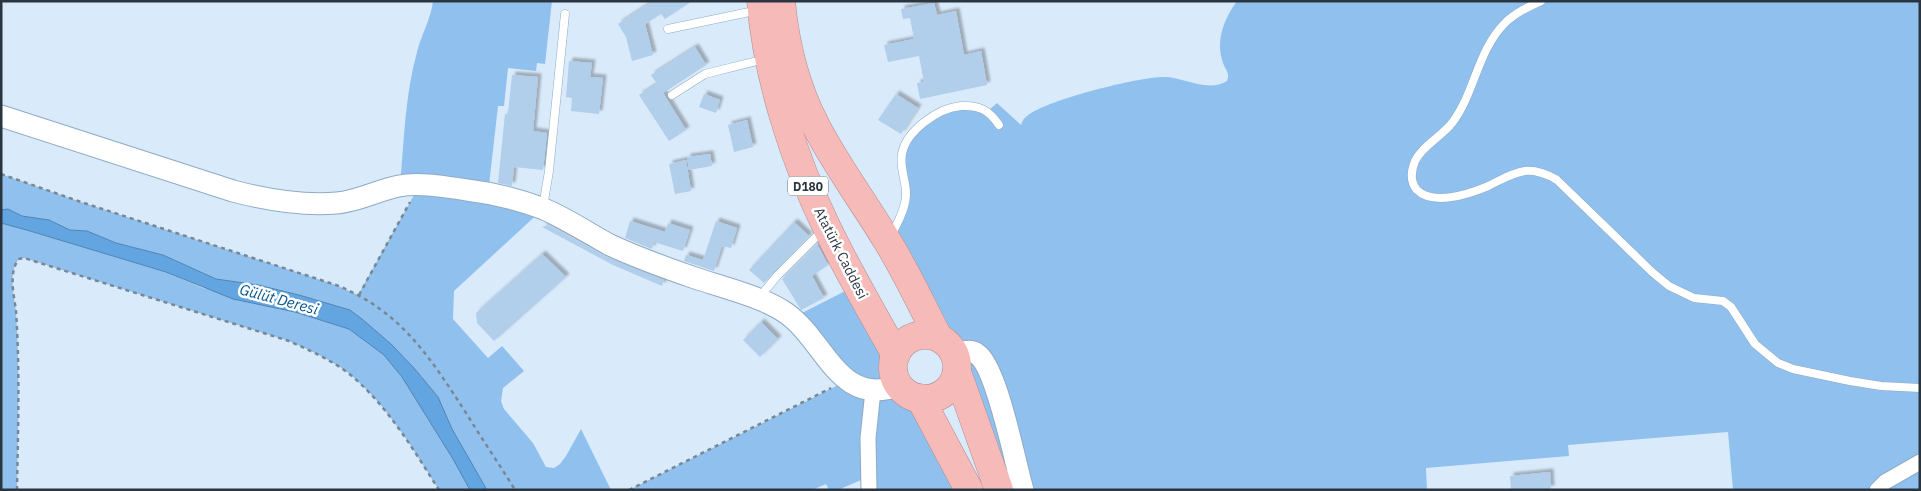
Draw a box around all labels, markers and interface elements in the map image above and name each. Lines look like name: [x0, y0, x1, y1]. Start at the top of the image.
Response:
road number: D180: [788, 177, 828, 196]
street label: Atatürk Caddesi: [810, 204, 872, 302]
water label: Gülüt Deresi: [238, 279, 320, 319]

